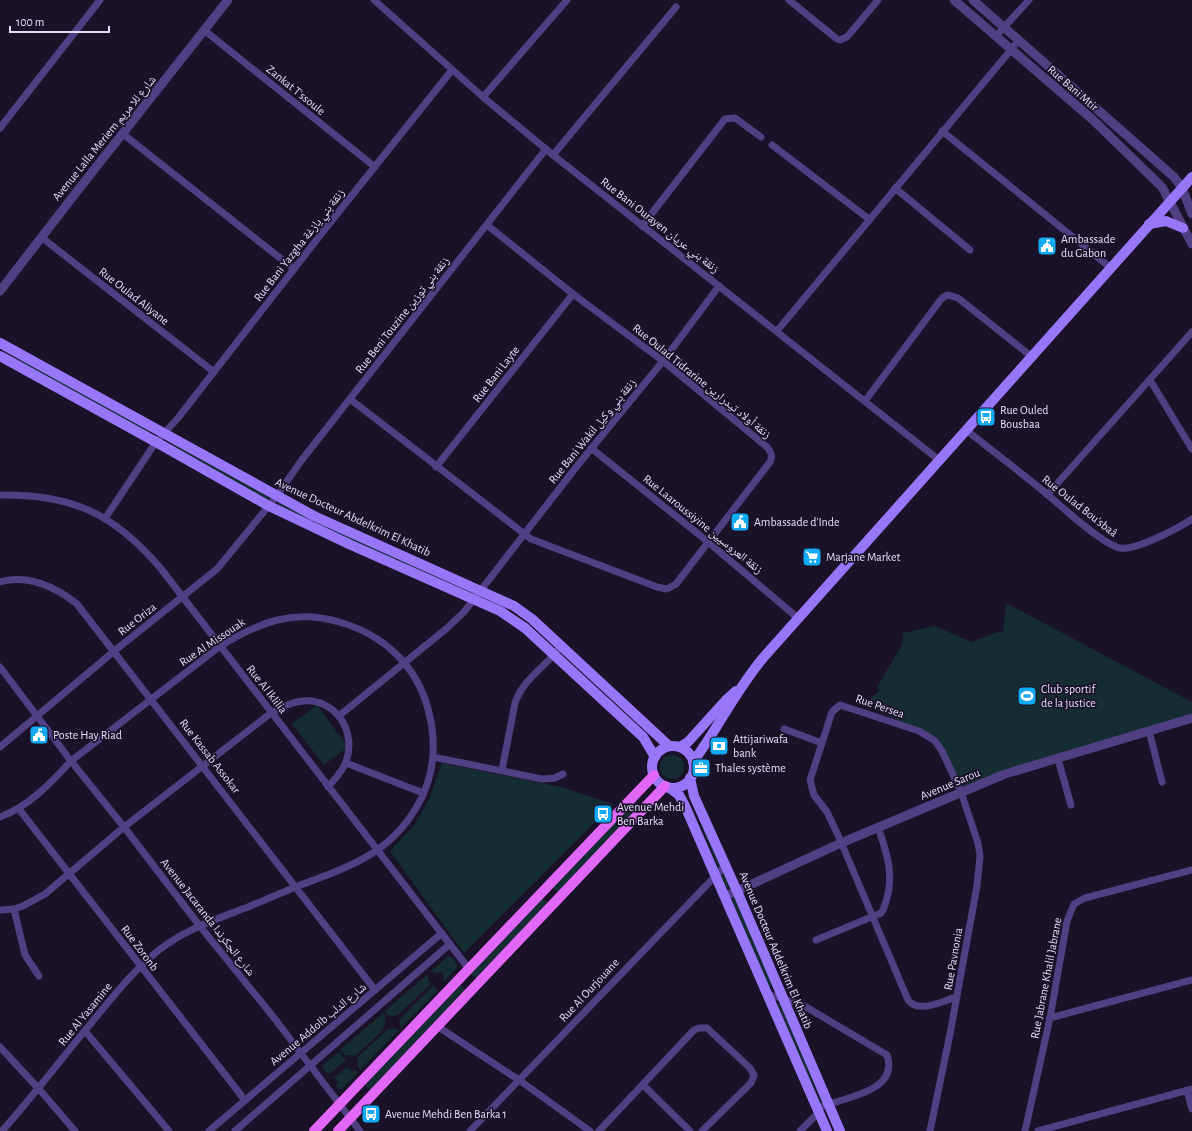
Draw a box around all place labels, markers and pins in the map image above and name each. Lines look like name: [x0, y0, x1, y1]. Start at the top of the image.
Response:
place label: Ambassade du Gabon: [1061, 233, 1115, 259]
public building icon: Ambassade du Gabon: [1036, 235, 1058, 257]
place label: Rue Ouled Bousbaa: [1000, 404, 1049, 430]
bus stop icon: Rue Ouled Bousbaa: [975, 406, 997, 428]
public building icon: Ambassade d'Inde: [729, 511, 751, 533]
place label: Ambassade d'Inde: [754, 516, 840, 528]
supermarket icon: Marjane Market: [801, 546, 823, 568]
place label: Marjane Market: [826, 551, 900, 564]
place label: Club sportif de la justice: [1041, 683, 1096, 710]
sports icon: Club sportif de la justice: [1016, 685, 1038, 707]
public building icon: Poste Hay Riad: [28, 724, 50, 746]
place label: Poste Hay Riad: [53, 729, 122, 742]
place label: Attijariwafa bank: [733, 733, 788, 759]
bank icon: Attijariwafa bank: [708, 735, 730, 757]
office icon: Thales système: [690, 757, 712, 779]
place label: Thales système: [715, 762, 786, 775]
place label: Avenue Mehdi Ben Barka: [617, 801, 684, 827]
bus stop icon: Avenue Mehdi Ben Barka: [592, 803, 614, 825]
bus stop icon: Avenue Mehdi Ben Barka 1: [360, 1103, 382, 1125]
place label: Avenue Mehdi Ben Barka 1: [385, 1108, 507, 1120]

